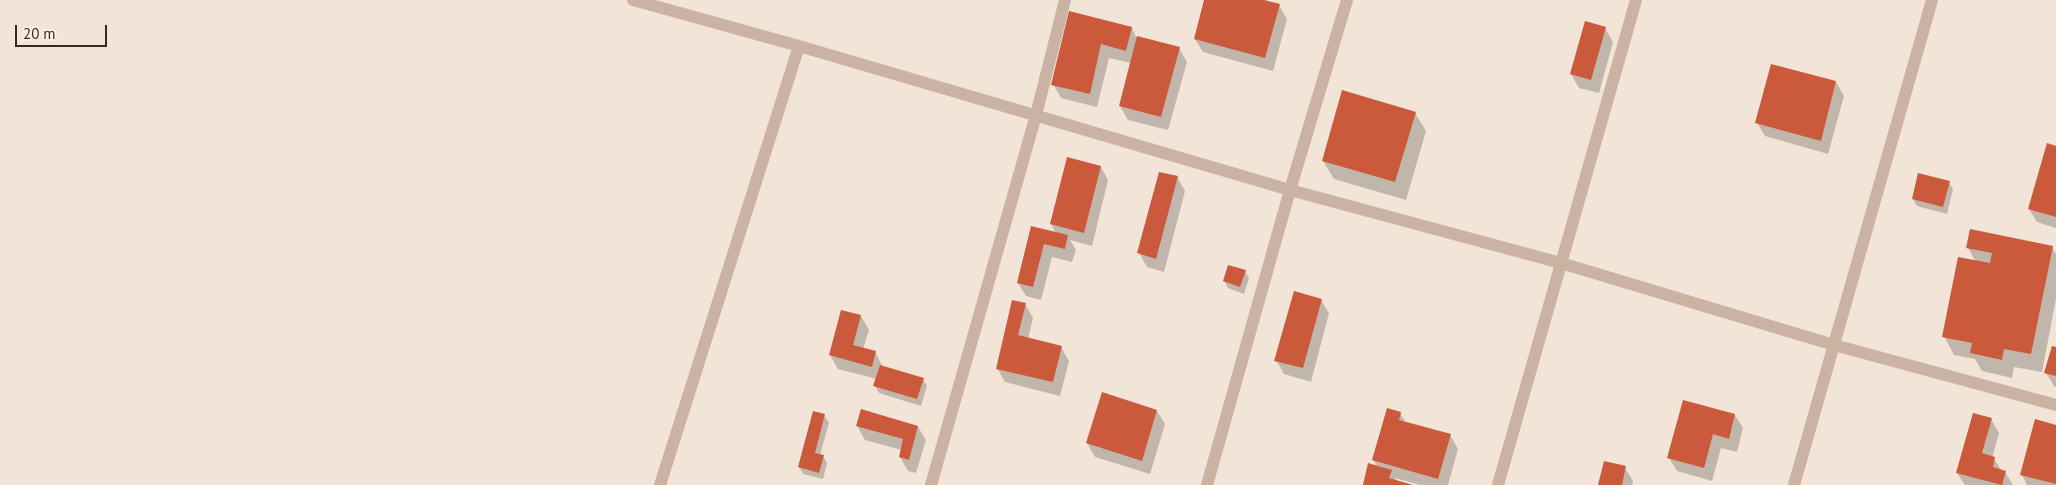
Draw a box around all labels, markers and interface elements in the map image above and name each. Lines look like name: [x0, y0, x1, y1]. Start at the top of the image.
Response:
scale bar: [18, 15, 110, 47]
text: 20 m: [23, 24, 56, 43]

